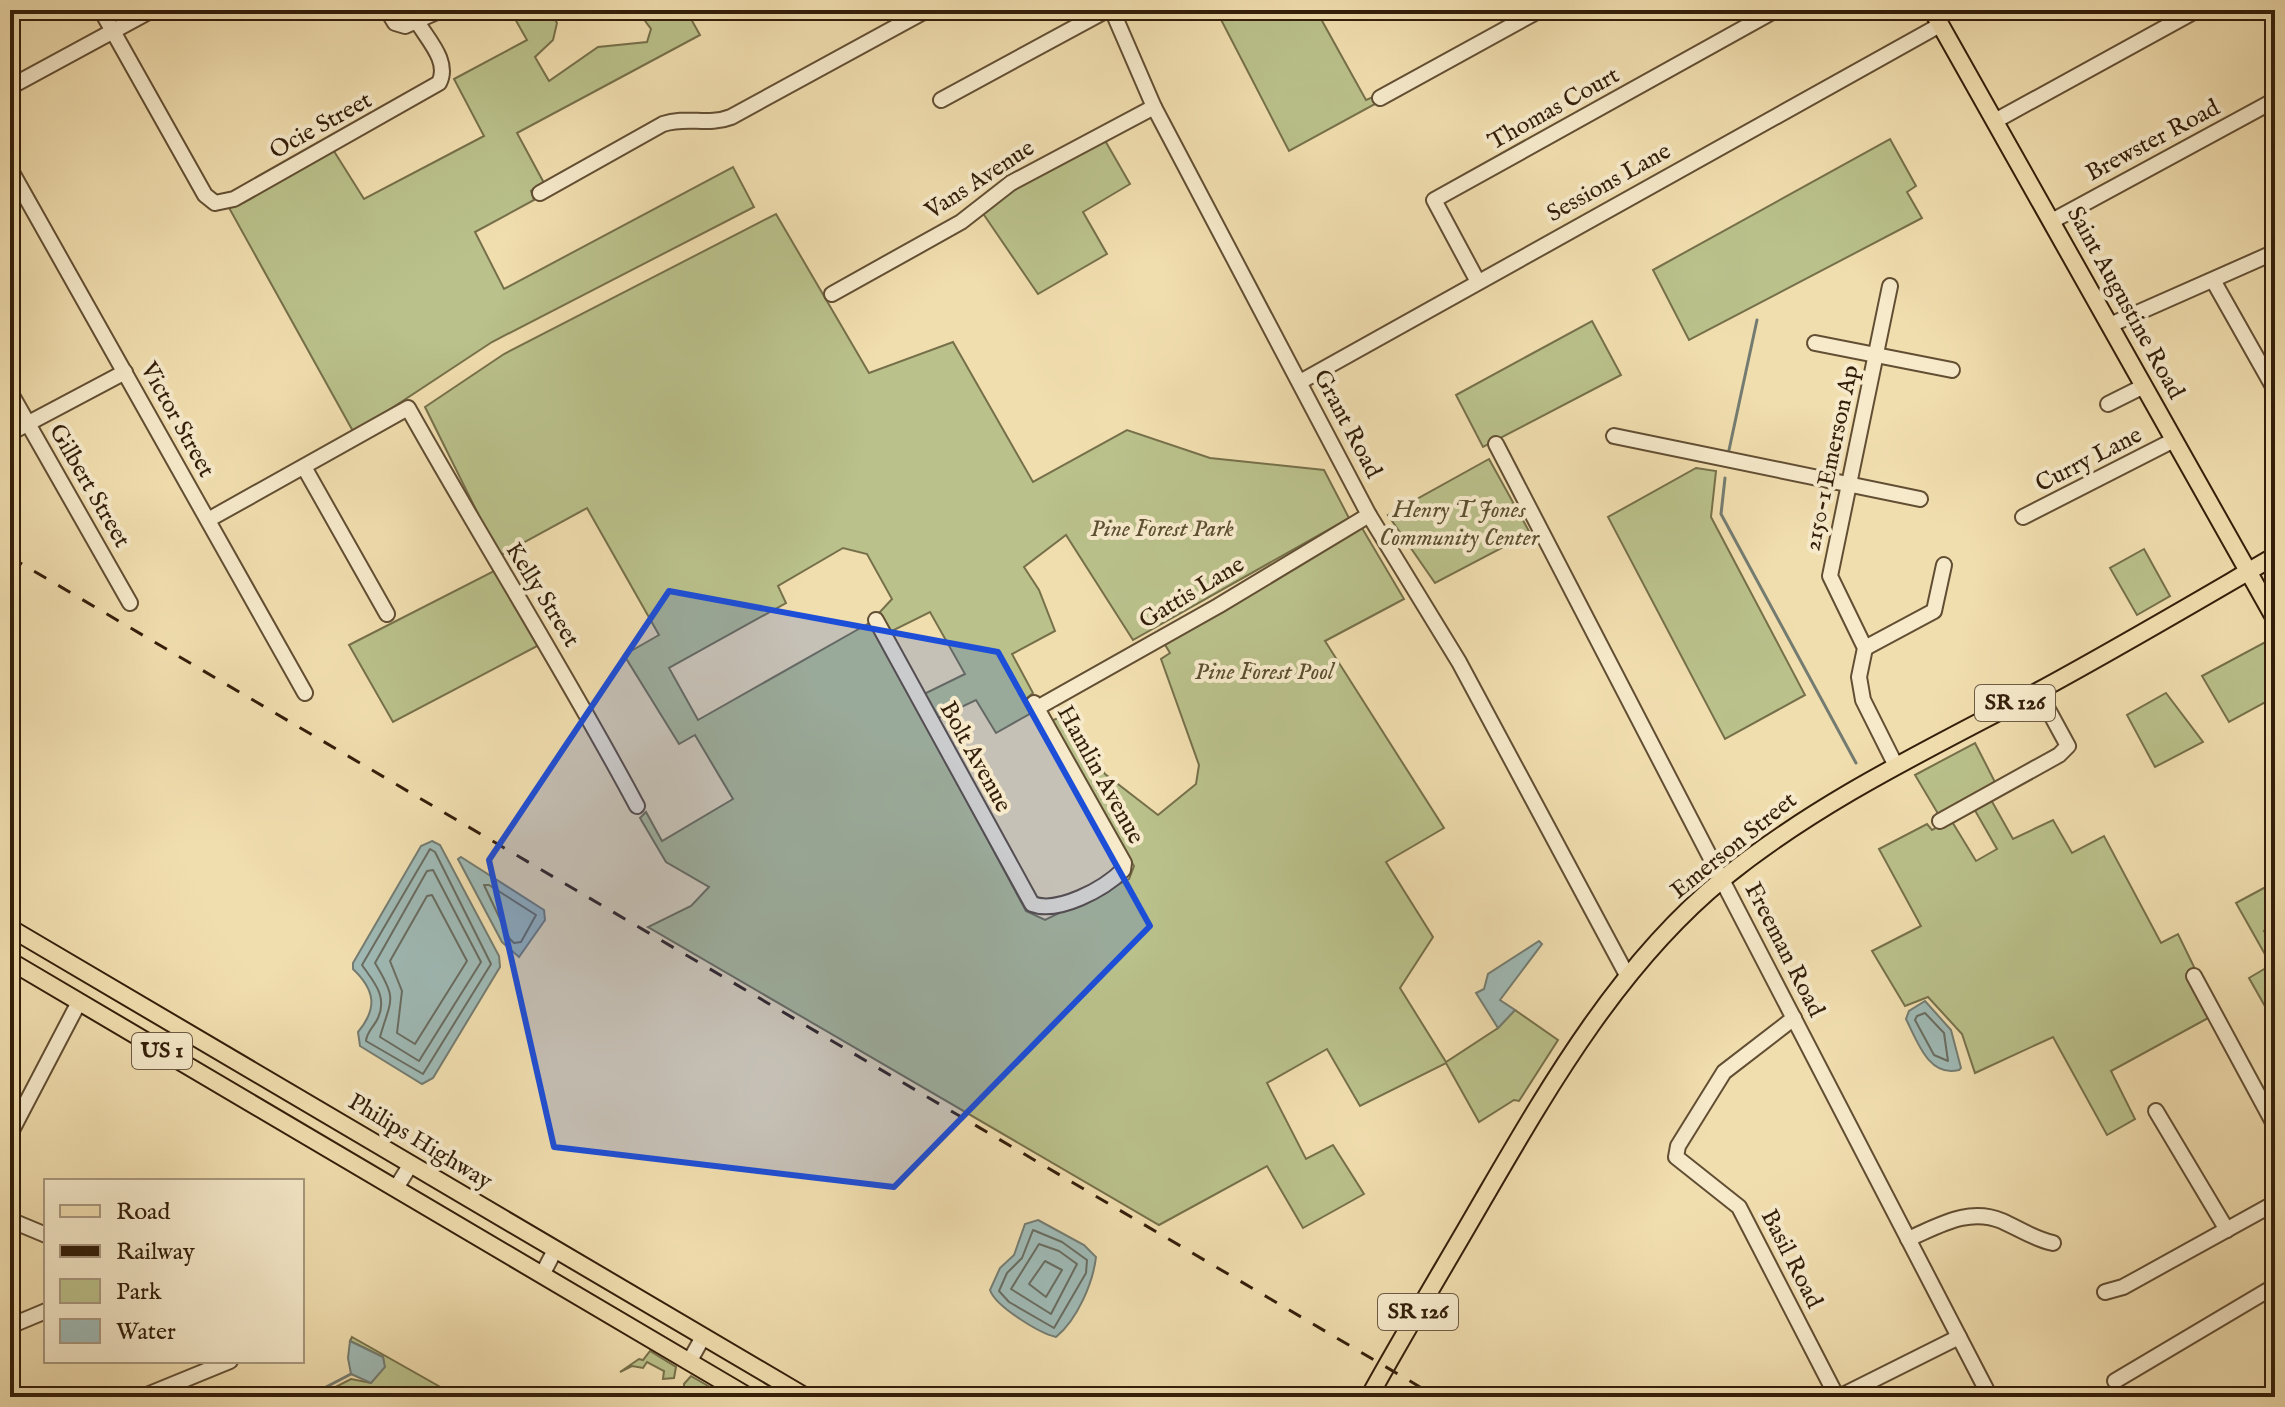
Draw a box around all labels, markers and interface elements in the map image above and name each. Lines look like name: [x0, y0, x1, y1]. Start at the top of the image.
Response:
street label: Thomas Court: [1483, 60, 1625, 158]
street label: Ocie Street: [264, 85, 378, 167]
street label: Brewster Road: [2081, 93, 2226, 189]
street label: Vans Avenue: [919, 133, 1041, 227]
street label: Sessions Lane: [1542, 136, 1676, 230]
street label: Saint Augustine Road: [2059, 201, 2191, 405]
street label: Victor Street: [132, 356, 221, 483]
street label: 2150-1 Emerson Ap: [1797, 362, 1867, 554]
street label: Grant Road: [1305, 364, 1389, 484]
street label: Gilbert Street: [41, 419, 137, 553]
street label: Curry Lane: [2031, 420, 2147, 500]
park label: Henry T Jones Community Center: [1379, 495, 1541, 554]
park label: Pine Forest Park: [1090, 514, 1234, 545]
street label: Kelly Street: [498, 537, 586, 653]
street label: Gattis Lane: [1134, 550, 1250, 636]
park label: Pine Forest Pool: [1195, 657, 1336, 688]
road number: SR 126: [1975, 685, 2055, 721]
street label: Bolt Avenue: [932, 696, 1018, 818]
street label: Hamlin Avenue: [1049, 700, 1151, 850]
street label: Emerson Street: [1664, 786, 1804, 906]
street label: Freeman Road: [1737, 877, 1831, 1023]
road number: US 1: [132, 1033, 192, 1069]
street label: Philips Highway: [342, 1087, 498, 1197]
legend: [44, 1179, 304, 1363]
text: Road: [116, 1197, 170, 1228]
street label: Basil Road: [1753, 1204, 1829, 1314]
text: Railway: [116, 1237, 195, 1268]
text: Park: [116, 1277, 162, 1308]
road number: SR 126: [1378, 1294, 1458, 1330]
text: Water: [116, 1317, 176, 1348]

